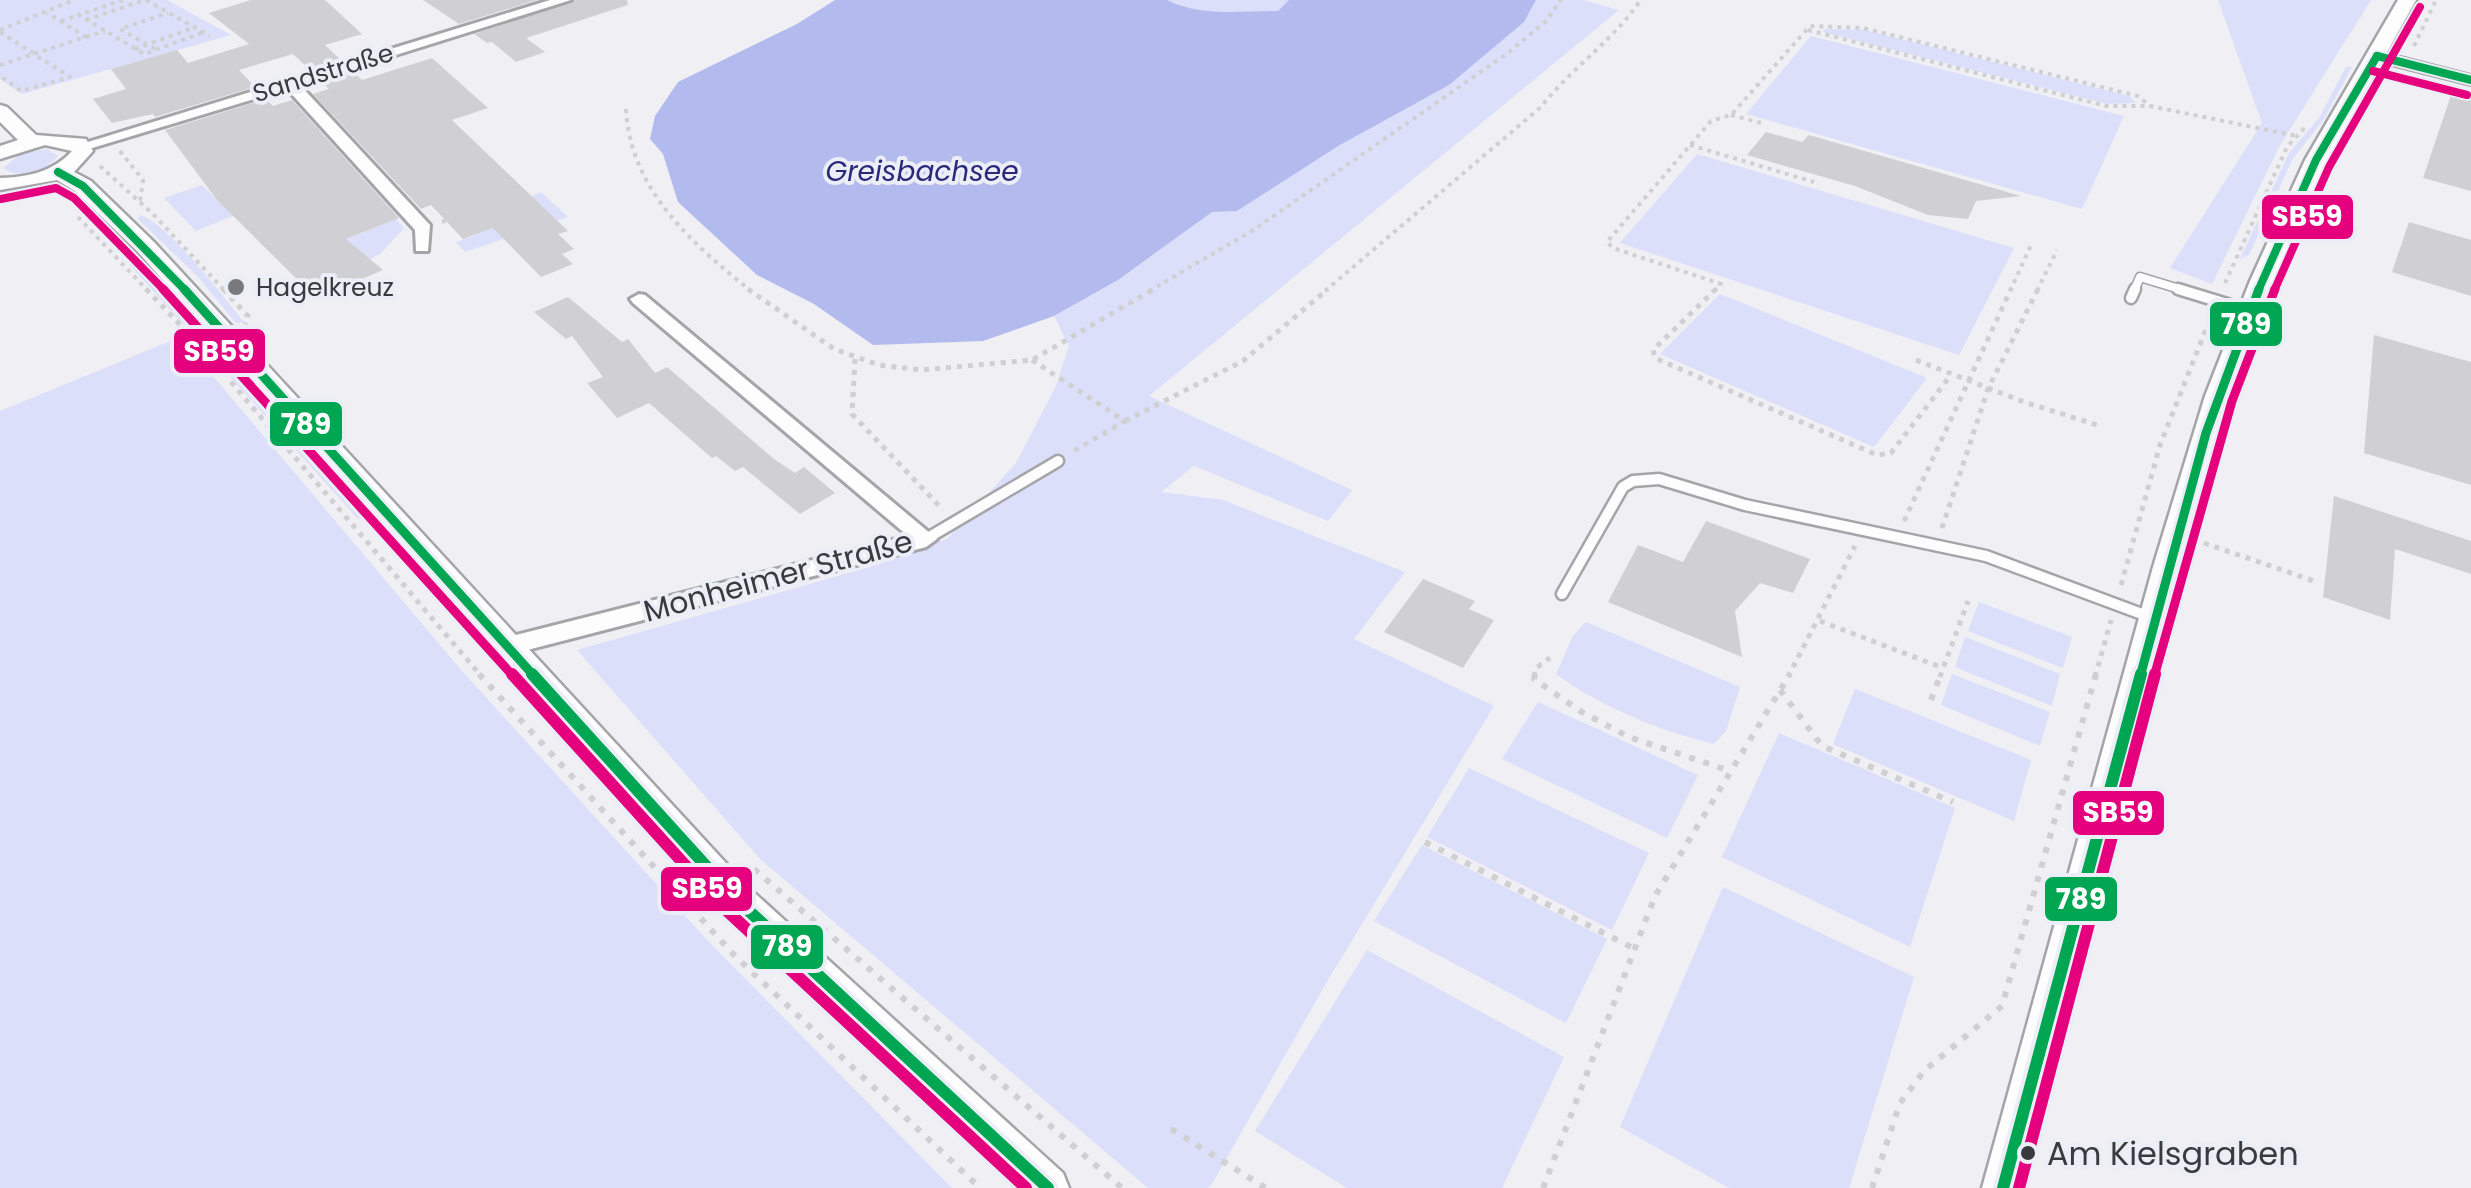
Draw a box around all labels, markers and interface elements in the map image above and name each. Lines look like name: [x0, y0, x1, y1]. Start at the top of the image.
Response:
street label: Sandstraße: [248, 35, 398, 111]
water label: Greisbachsee: [825, 152, 1019, 191]
line badge: SB59: [2260, 193, 2355, 241]
text: SB59: [2271, 197, 2343, 236]
place label: Hagelkreuz: [256, 270, 394, 305]
marker: Hagelkreuz: [225, 276, 247, 298]
line badge: 789: [2208, 300, 2284, 348]
text: 789: [2221, 305, 2271, 344]
line badge: SB59: [172, 327, 267, 375]
text: SB59: [183, 332, 255, 371]
line badge: 789: [268, 400, 344, 448]
text: 789: [281, 405, 331, 444]
street label: Monheimer Straße: [639, 519, 917, 633]
line badge: SB59: [2071, 789, 2166, 837]
text: SB59: [2082, 793, 2154, 832]
line badge: SB59: [659, 865, 754, 913]
text: SB59: [671, 869, 743, 908]
line badge: 789: [2043, 875, 2119, 923]
text: 789: [2056, 880, 2106, 919]
line badge: 789: [749, 923, 825, 971]
text: 789: [762, 927, 812, 966]
place label: Am Kielsgraben: [2047, 1131, 2299, 1176]
marker: Am Kielsgraben: [2018, 1143, 2038, 1163]

